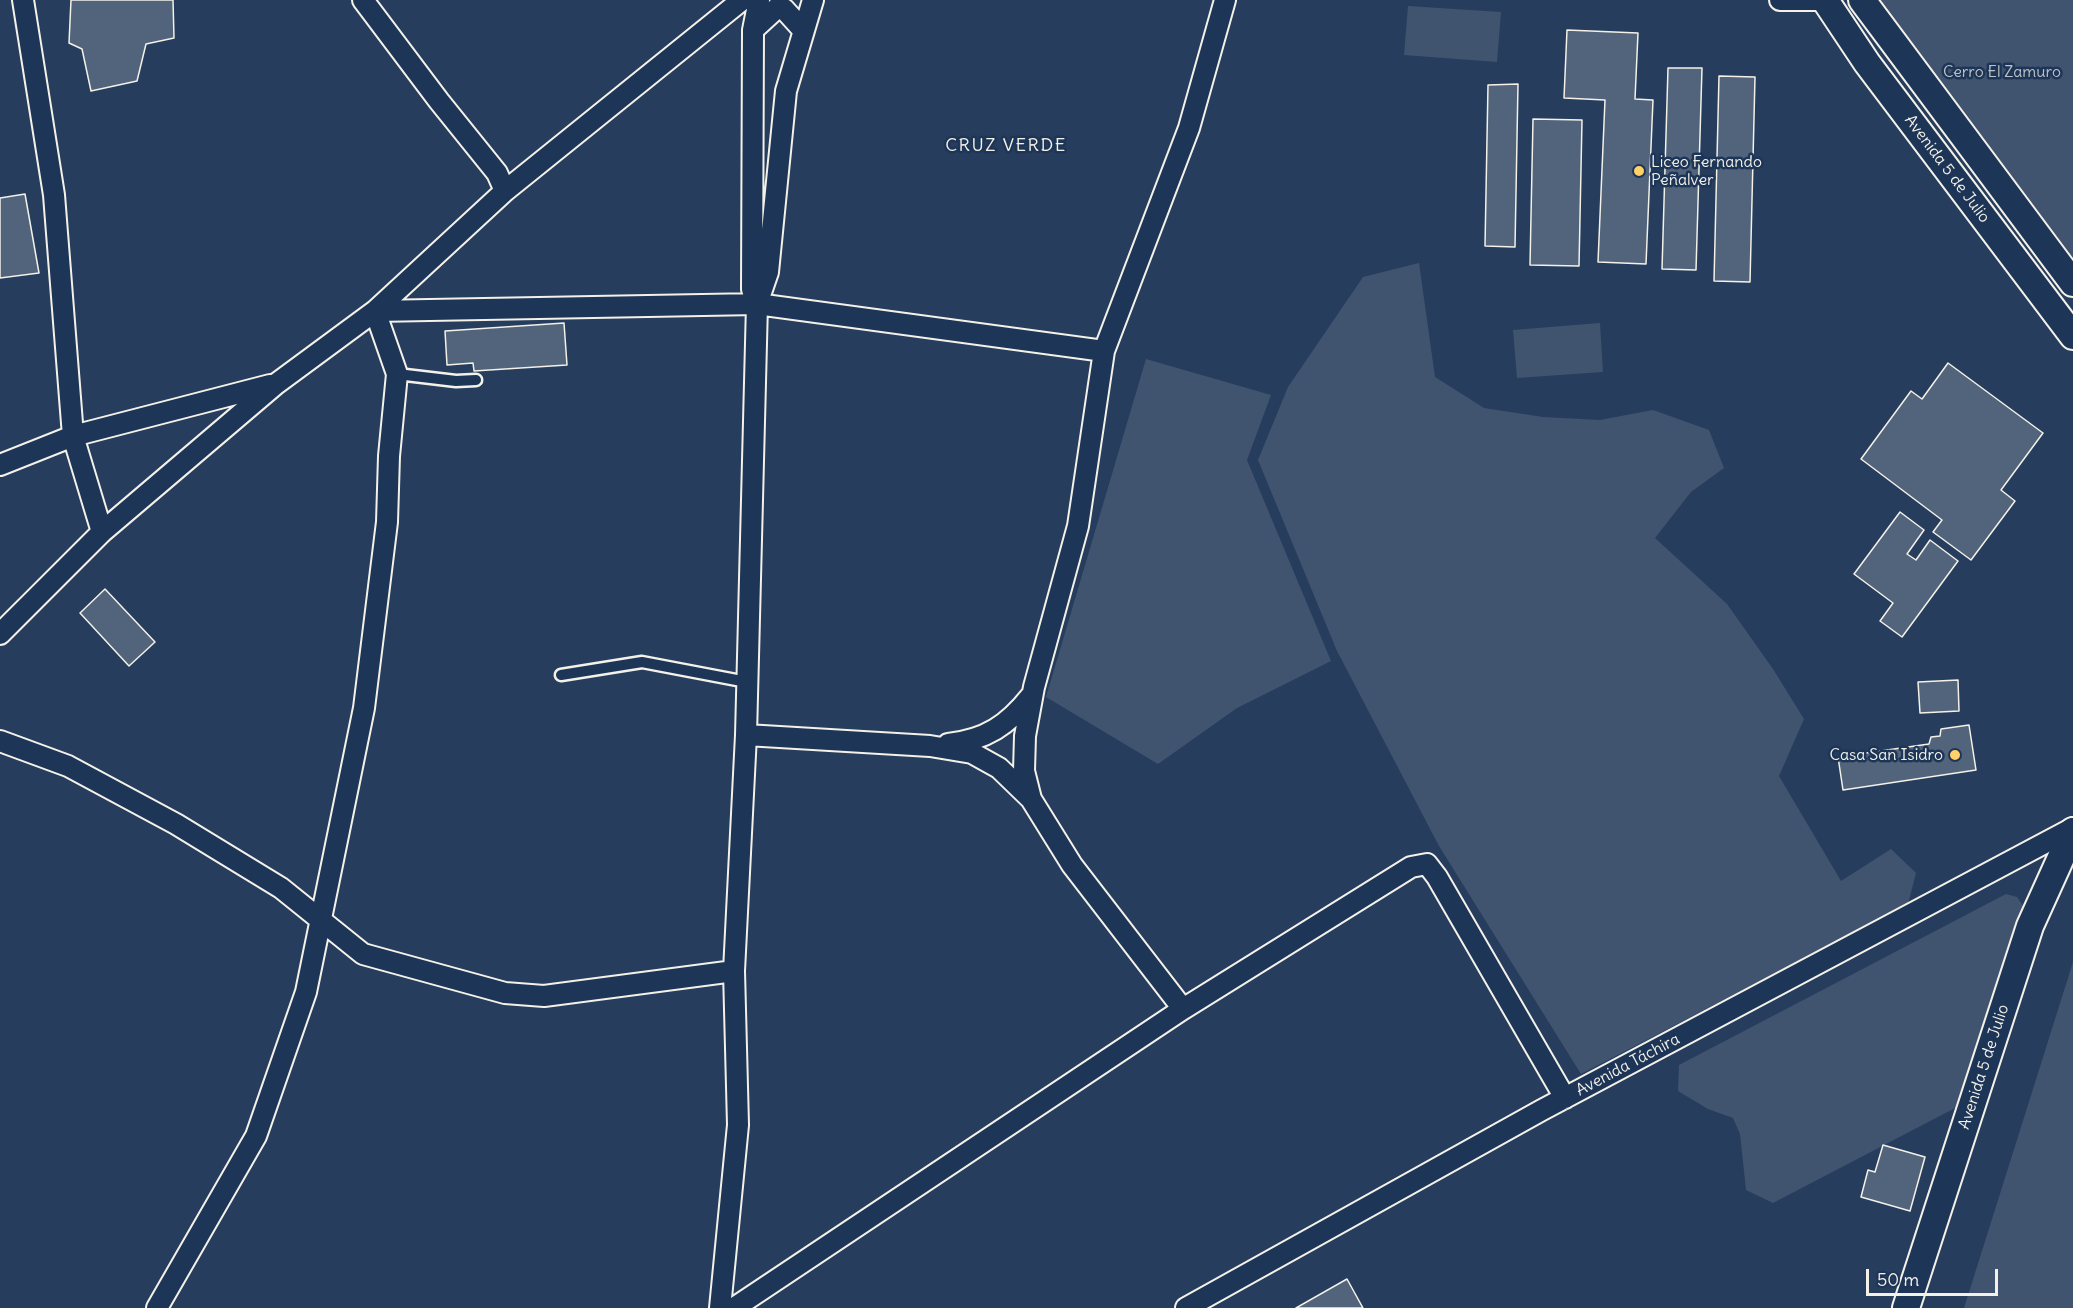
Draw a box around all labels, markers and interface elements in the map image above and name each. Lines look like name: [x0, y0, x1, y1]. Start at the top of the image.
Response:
park label: Cerro El Zamuro: [1943, 62, 2061, 82]
street label: Avenida 5 de Julio: [1900, 111, 1994, 227]
district label: CRUZ VERDE: [945, 135, 1067, 157]
place label: Liceo Fernando Peñalver: [1651, 152, 1762, 190]
marker: Liceo Fernando Peñalver: [1632, 164, 1646, 178]
place label: Casa San Isidro: [1830, 745, 1943, 765]
marker: Casa San Isidro: [1948, 748, 1962, 762]
street label: Avenida 5 de Julio: [1955, 1002, 2013, 1132]
street label: Avenida Táchira: [1573, 1030, 1683, 1100]
scale bar: [1869, 1257, 2001, 1295]
text: 50 m: [1877, 1268, 1919, 1291]

